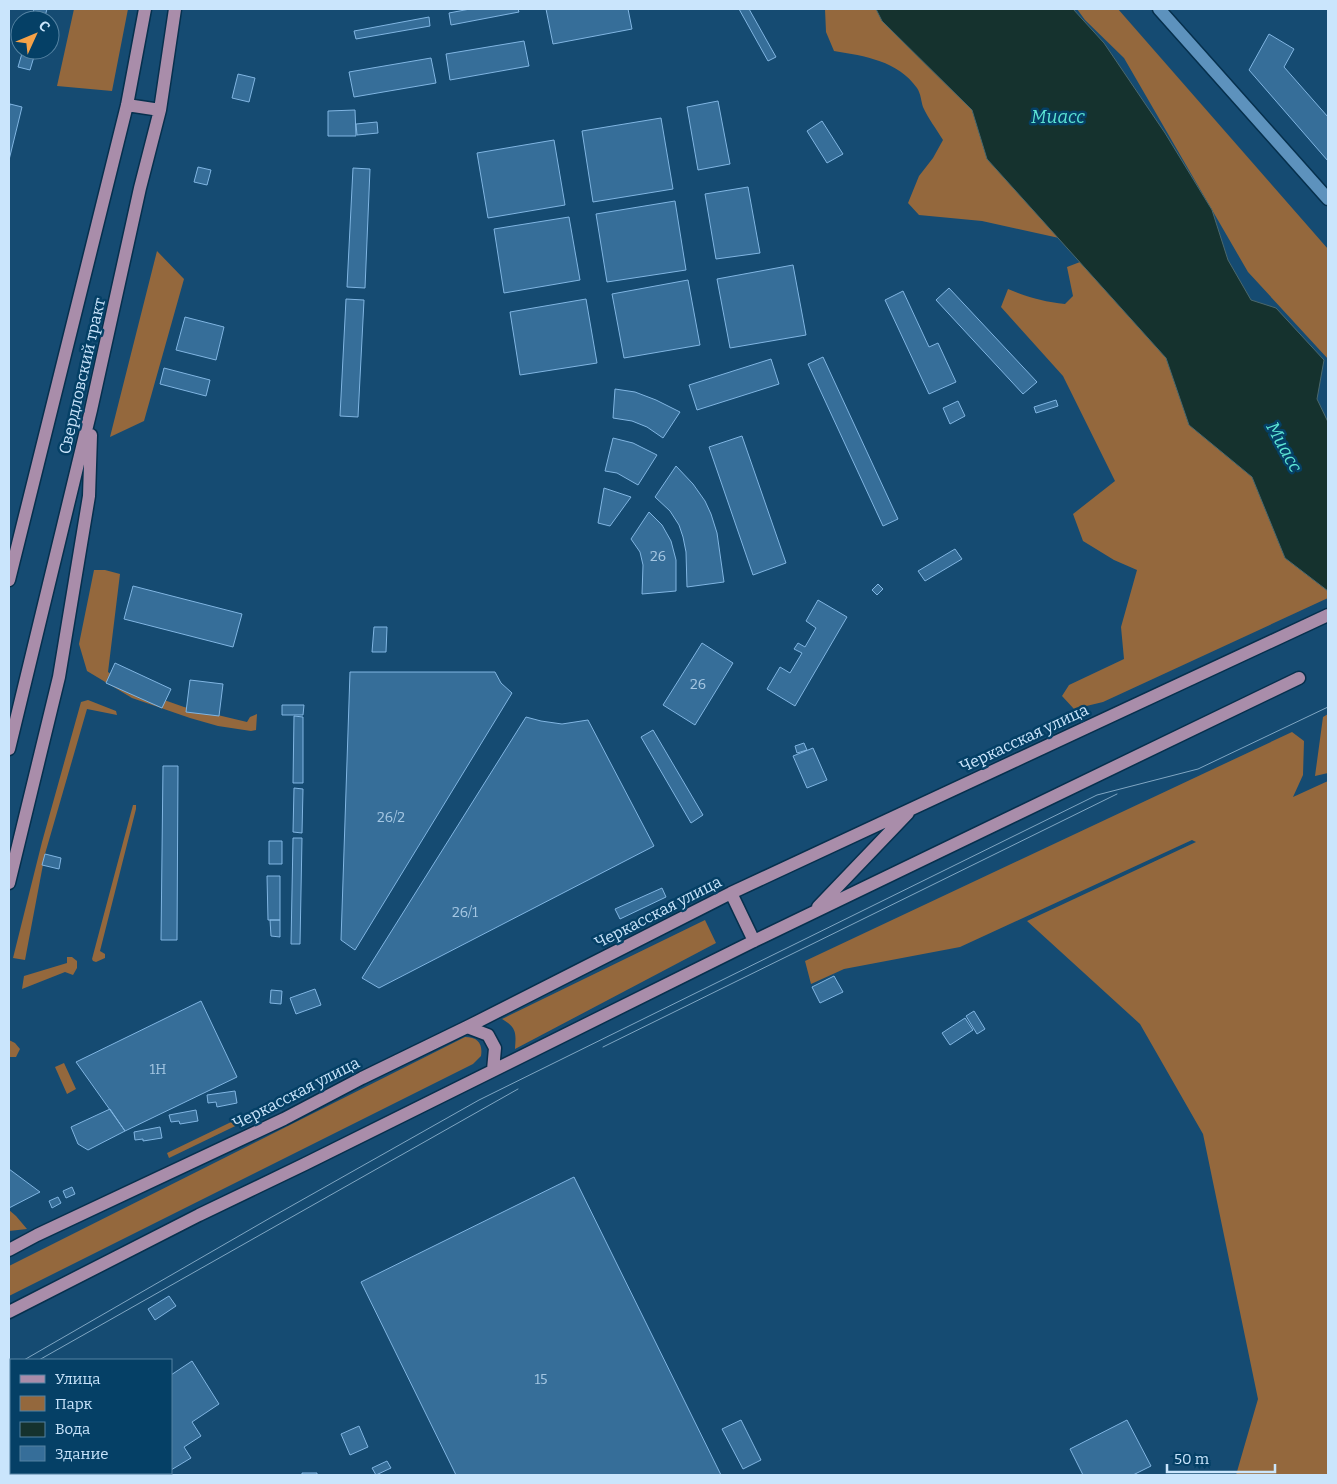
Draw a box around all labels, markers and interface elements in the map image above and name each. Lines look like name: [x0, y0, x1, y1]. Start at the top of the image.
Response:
north arrow: [10, 10, 60, 60]
text: С: [35, 17, 53, 36]
water label: Миасс: [1031, 106, 1085, 128]
street label: Свердловский тракт: [55, 296, 109, 456]
water label: Миасс: [1261, 418, 1307, 476]
house number: 26: [650, 548, 666, 565]
house number: 26: [690, 676, 706, 693]
street label: Черкасская улица: [957, 700, 1091, 776]
house number: 26/2: [377, 809, 405, 826]
street label: Черкасская улица: [591, 872, 725, 952]
house number: 26/1: [452, 904, 478, 921]
street label: Черкасская улица: [229, 1053, 363, 1133]
house number: 1Н: [150, 1061, 166, 1078]
legend: [10, 1359, 172, 1474]
text: Улица: [55, 1370, 101, 1388]
house number: 15: [534, 1371, 548, 1388]
text: Парк: [55, 1395, 93, 1413]
text: Вода: [55, 1420, 90, 1438]
scale bar: [1167, 1442, 1274, 1474]
text: Здание: [55, 1445, 109, 1463]
text: 50 m: [1174, 1450, 1210, 1468]

